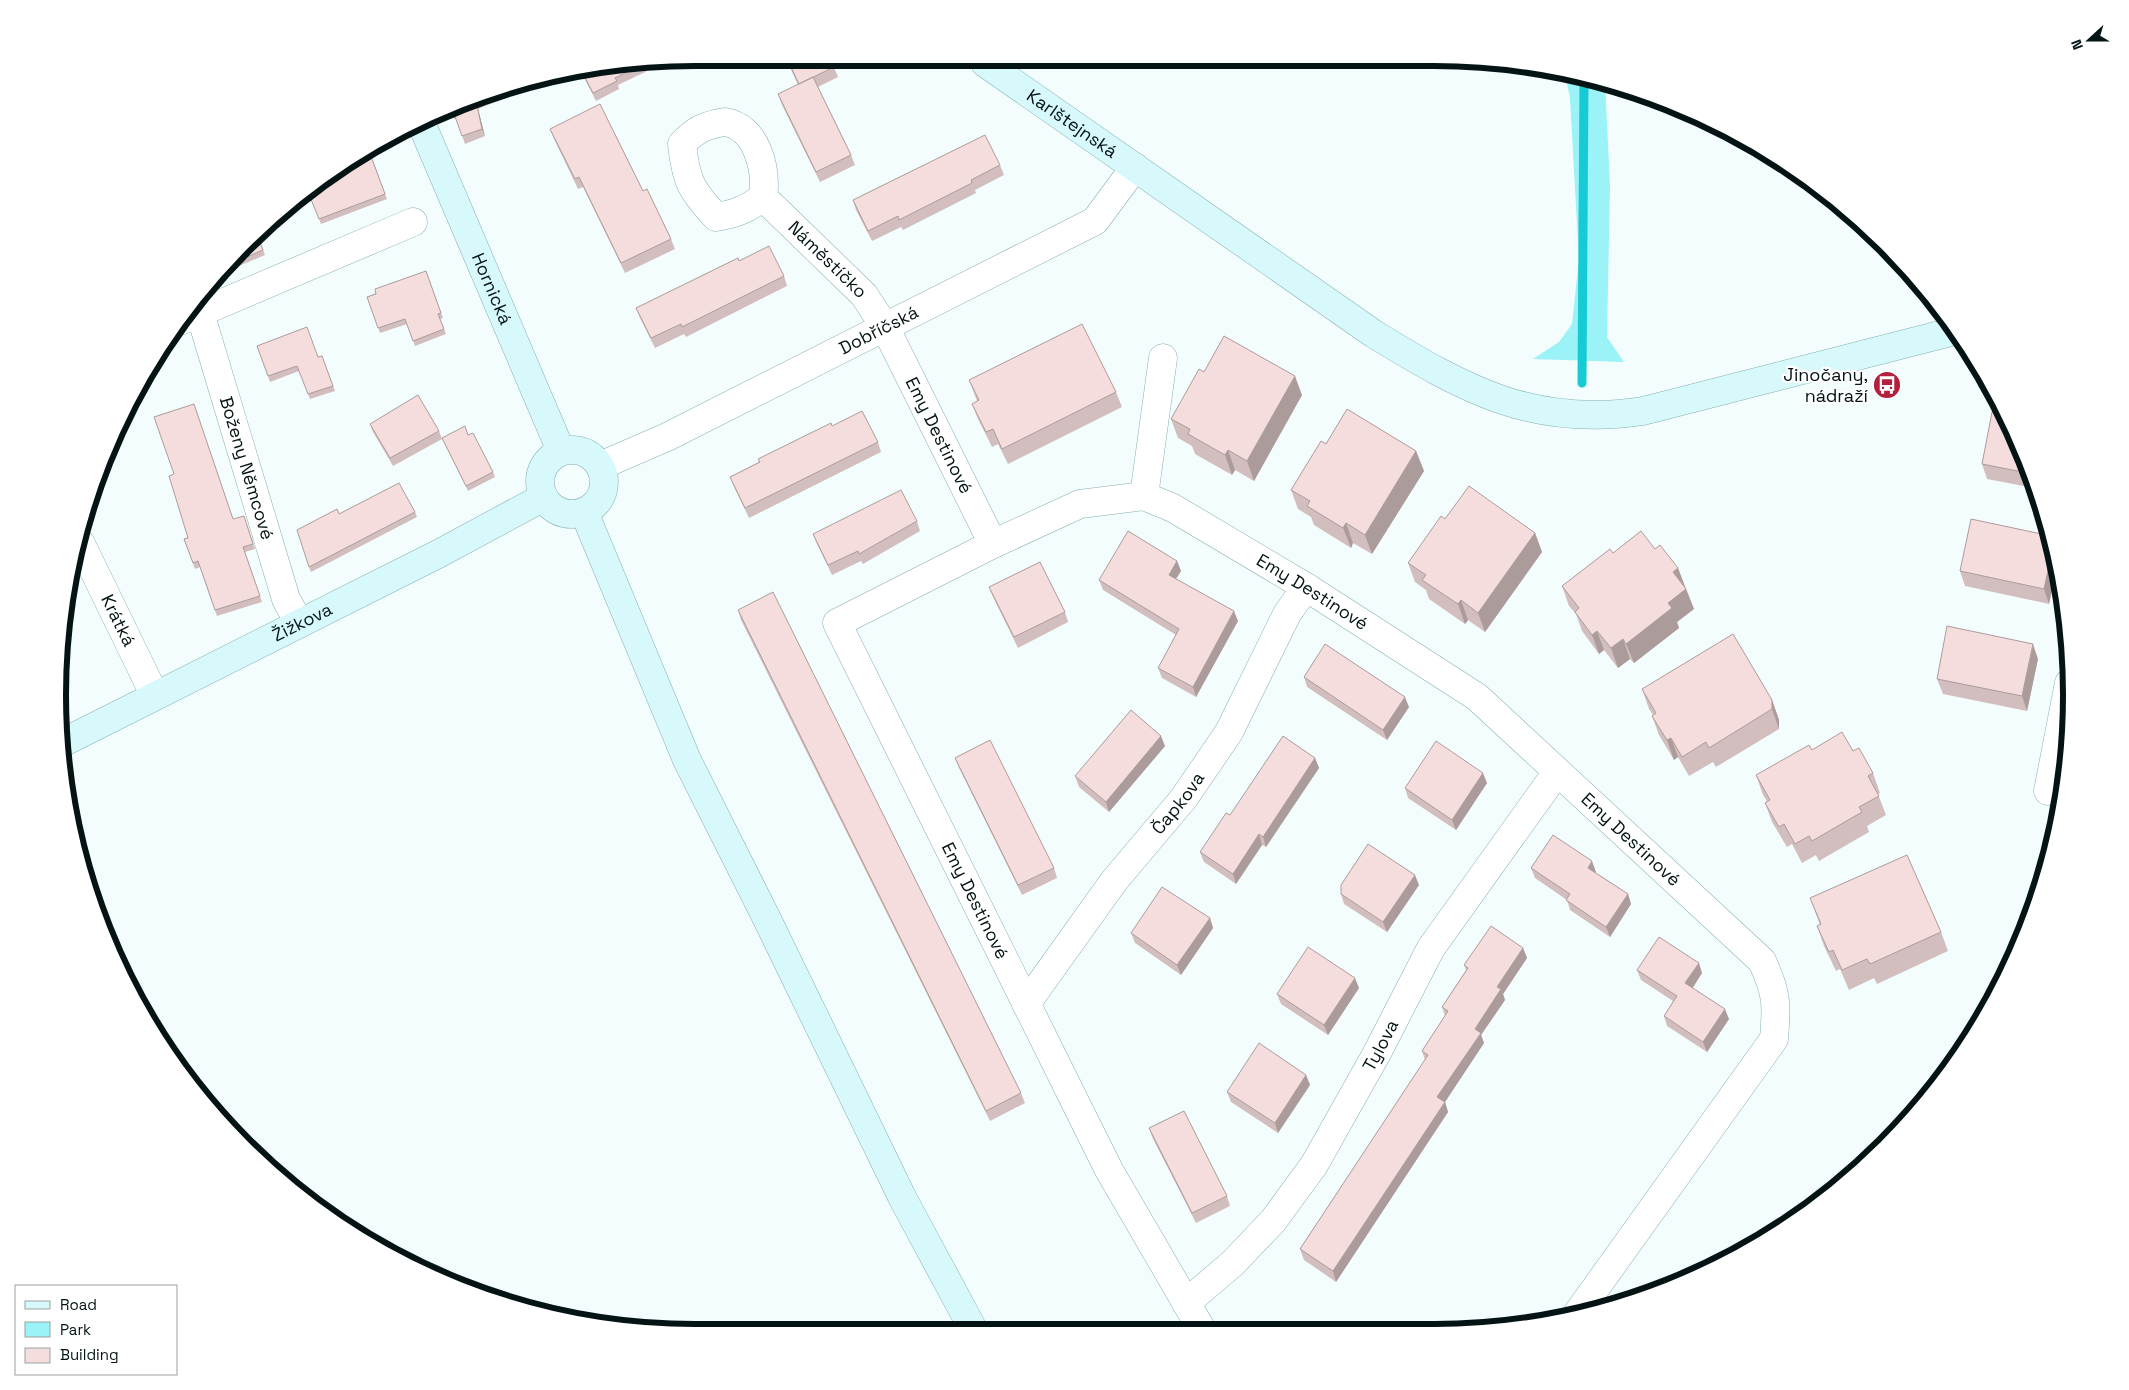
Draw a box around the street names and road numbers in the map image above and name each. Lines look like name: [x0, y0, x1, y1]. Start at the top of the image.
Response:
street label: Karlštejnská: [1022, 84, 1122, 163]
street label: Náměstíčko: [783, 216, 872, 303]
street label: Hornická: [467, 249, 518, 328]
street label: Dobříčská: [835, 300, 922, 359]
street label: Emy Destinové: [901, 373, 978, 497]
street label: Boženy Němcové: [215, 394, 280, 542]
street label: Emy Destinové: [1252, 548, 1373, 635]
street label: Krátká: [96, 590, 141, 650]
street label: Žižkova: [268, 597, 336, 646]
street label: Čapkova: [1146, 767, 1209, 839]
street label: Emy Destinové: [1577, 787, 1686, 891]
street label: Emy Destinové: [937, 838, 1014, 963]
street label: Tylova: [1357, 1016, 1403, 1075]

